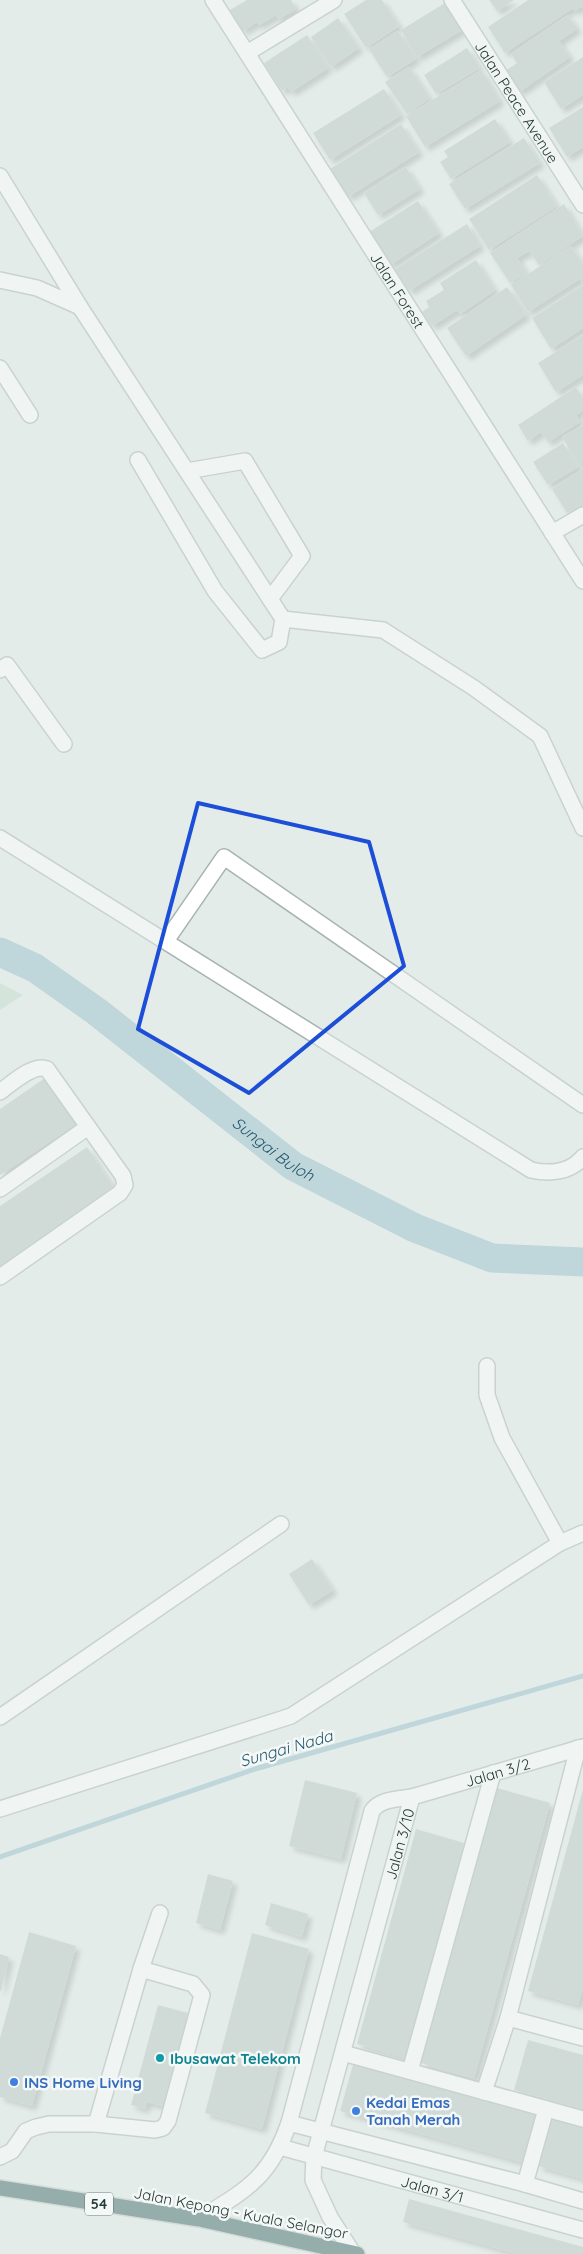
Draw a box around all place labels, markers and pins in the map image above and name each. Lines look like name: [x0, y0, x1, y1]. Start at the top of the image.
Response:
place label: Ibusawat Telekom: [170, 2049, 301, 2068]
marker: Ibusawat Telekom: [154, 2052, 166, 2064]
place label: INS Home Living: [24, 2073, 142, 2092]
marker: INS Home Living: [8, 2076, 20, 2088]
place label: Kedai Emas Tanah Merah: [366, 2093, 460, 2129]
marker: Kedai Emas Tanah Merah: [350, 2105, 362, 2117]

